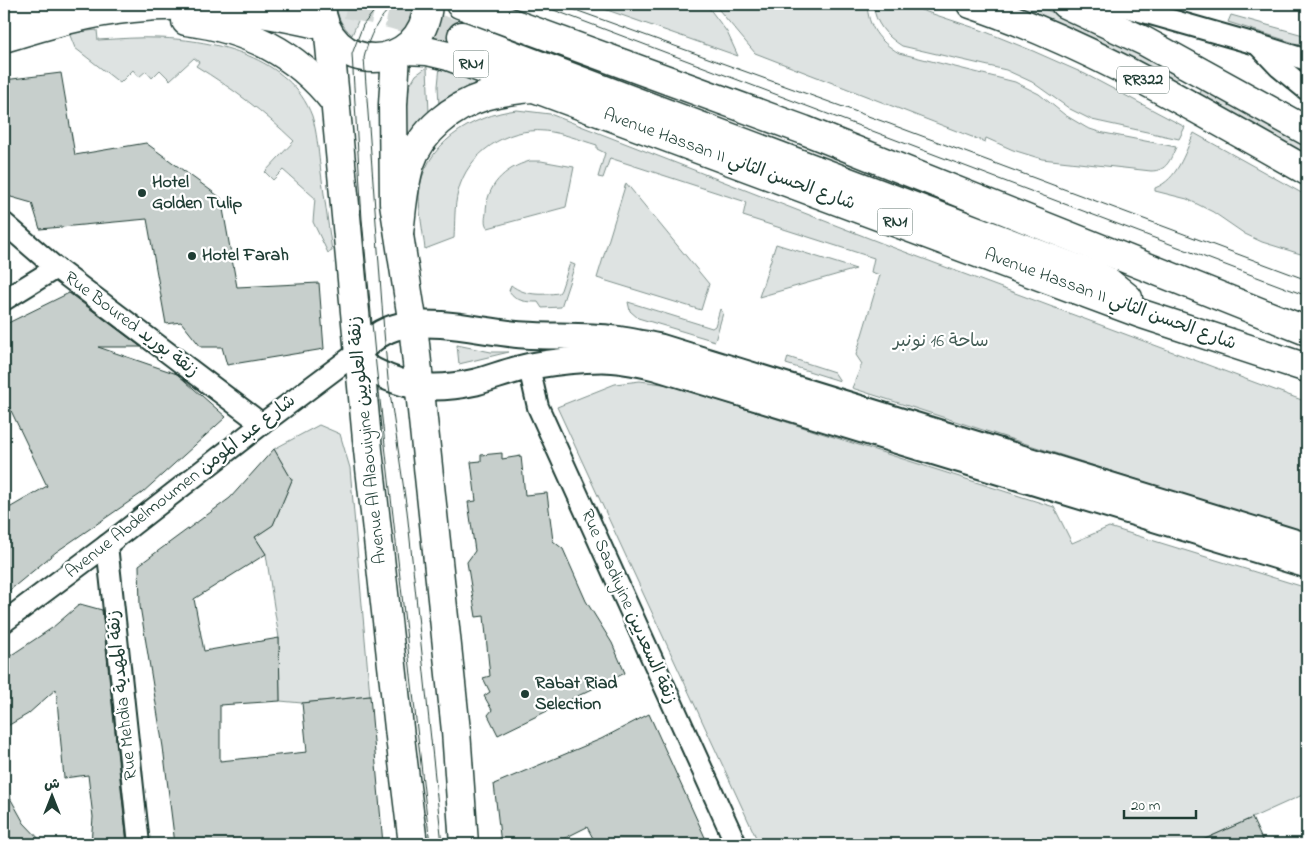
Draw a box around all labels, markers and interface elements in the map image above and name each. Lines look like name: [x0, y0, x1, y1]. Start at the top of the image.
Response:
road number: RN1: [454, 51, 488, 78]
road number: RR322: [1117, 66, 1169, 94]
street label: Avenue Hassan II شارع الحسن الثاني: [599, 102, 859, 219]
place label: Hotel Golden Tulip: [152, 170, 242, 217]
marker: Hotel Golden Tulip: [136, 187, 148, 199]
road number: RN1: [878, 208, 912, 236]
street label: Avenue Hassan II شارع الحسن الثاني: [980, 242, 1240, 359]
place label: Hotel Farah: [202, 243, 289, 269]
marker: Hotel Farah: [186, 250, 198, 262]
street label: Rue Boured زنقة بوريد: [58, 266, 204, 384]
street label: Avenue Al Alaouiyine زنقة العلويين: [342, 315, 394, 565]
park label: ساحة 16 نونبر: [891, 329, 989, 355]
street label: Avenue Abdelmoumen شارع عبد المومن: [60, 389, 302, 585]
street label: Rue Saadiyine زنقة السعديين: [573, 505, 683, 709]
street label: Rue Mehdia زنقة المهدية: [101, 609, 145, 781]
place label: Rabat Riad Selection: [535, 671, 618, 718]
marker: Rabat Riad Selection: [519, 688, 531, 700]
north arrow: [28, 770, 78, 820]
text: ش: [44, 774, 60, 795]
scale bar: [1124, 788, 1196, 820]
text: 20 m: [1131, 795, 1161, 817]

